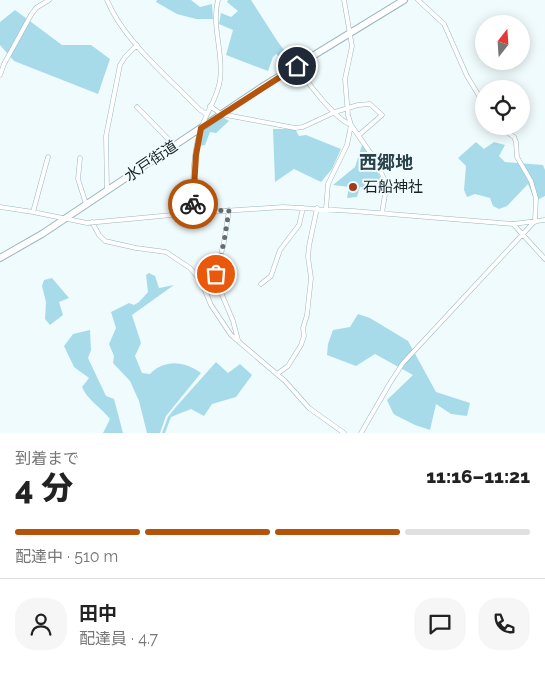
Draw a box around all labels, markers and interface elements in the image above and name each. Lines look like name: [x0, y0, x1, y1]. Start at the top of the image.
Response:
north arrow: [475, 15, 530, 70]
map controls: [475, 15, 530, 135]
pin: [276, 45, 318, 87]
icon: home: [283, 52, 311, 80]
button: locate: [475, 80, 530, 135]
street label: 水戸街道: [121, 137, 181, 185]
district label: 西郷地: [359, 152, 413, 173]
place label: 石船神社: [363, 178, 423, 196]
courier: [168, 179, 218, 229]
marker: 石船神社: [347, 181, 359, 193]
icon: bike: [179, 190, 207, 218]
pin: [195, 253, 237, 295]
icon: bag: [202, 260, 230, 288]
text: 到着まで: [15, 449, 79, 468]
text: 11:16–11:21: [426, 465, 530, 487]
text: 4 分: [15, 469, 73, 506]
text: 配達中 · 510 m: [15, 547, 118, 566]
button: person: [15, 598, 67, 650]
button: chat: [414, 598, 466, 650]
button: phone: [478, 598, 530, 650]
text: 田中: [79, 602, 117, 624]
text: 配達員 · 4.7: [79, 629, 158, 648]

